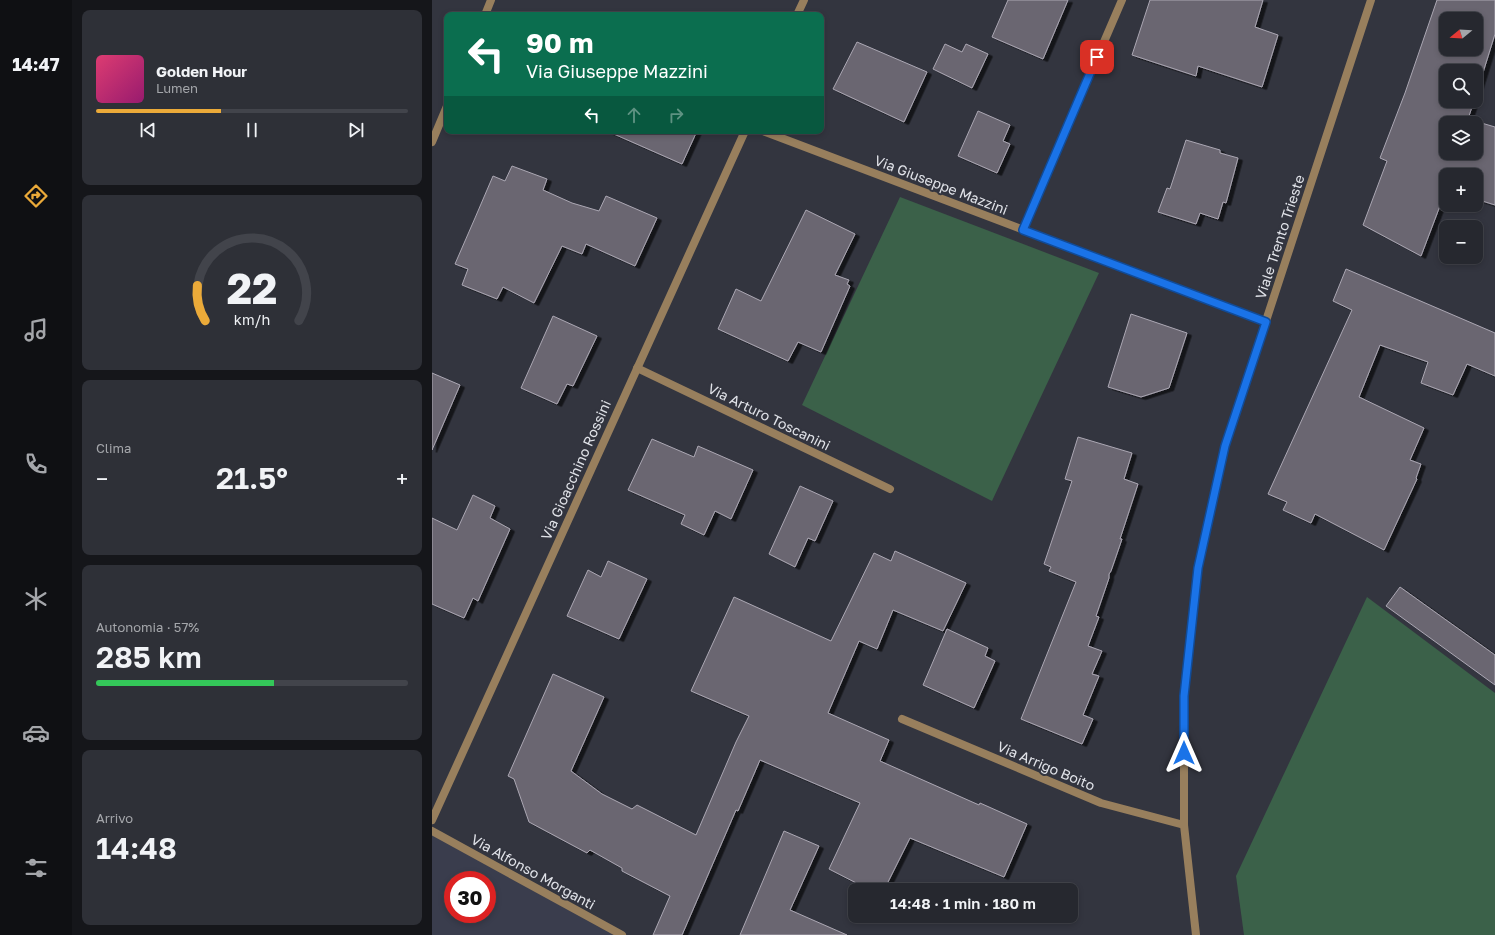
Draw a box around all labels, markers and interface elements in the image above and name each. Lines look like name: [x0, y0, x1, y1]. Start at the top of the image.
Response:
north arrow: [1439, 12, 1483, 56]
map controls: [1439, 12, 1483, 264]
text: 90 m: [526, 26, 593, 59]
icon: left: [460, 28, 512, 80]
pin: [1080, 40, 1114, 74]
icon: arrive: [1086, 46, 1108, 68]
text: 14:47: [12, 53, 60, 75]
text: Via Giuseppe Mazzini: [526, 60, 708, 82]
text: Golden Hour: [156, 62, 247, 80]
button: search: [1439, 64, 1483, 108]
text: Lumen: [156, 80, 198, 96]
icon: left: [581, 104, 603, 126]
icon: ahead: [623, 104, 645, 126]
icon: right: [665, 104, 687, 126]
button: layers: [1439, 116, 1483, 160]
icon: previous: [137, 119, 159, 141]
icon: pause: [241, 119, 263, 141]
icon: next: [345, 119, 367, 141]
street label: Via Giuseppe Mazzini: [872, 151, 1010, 218]
button: +: [1439, 168, 1483, 212]
street label: Viale Trento Trieste: [1251, 173, 1308, 301]
icon: directions: [22, 182, 50, 210]
button: −: [1439, 220, 1483, 264]
text: 22: [227, 262, 277, 312]
text: km/h: [234, 310, 270, 327]
icon: music: [22, 316, 50, 344]
street label: Via Arturo Toscanini: [705, 379, 833, 454]
street label: Via Gioacchino Rossini: [537, 397, 614, 542]
text: Clima: [96, 440, 131, 456]
icon: phone: [22, 450, 50, 478]
text: 21.5°: [216, 460, 288, 496]
text: −: [96, 465, 108, 492]
text: +: [396, 465, 408, 492]
icon: climate: [22, 585, 50, 613]
text: Autonomia · 57%: [96, 619, 199, 635]
text: 285 km: [96, 639, 202, 675]
icon: car: [22, 719, 50, 747]
position arrow: [1163, 732, 1205, 774]
street label: Via Arrigo Boito: [995, 737, 1098, 794]
text: Arrivo: [96, 810, 133, 826]
text: 14:48: [96, 830, 177, 866]
street label: Via Alfonso Morganti: [468, 830, 598, 913]
icon: filters: [22, 854, 50, 882]
speed limit sign: 30: [444, 871, 496, 923]
text: 14:48 · 1 min · 180 m: [890, 894, 1036, 912]

